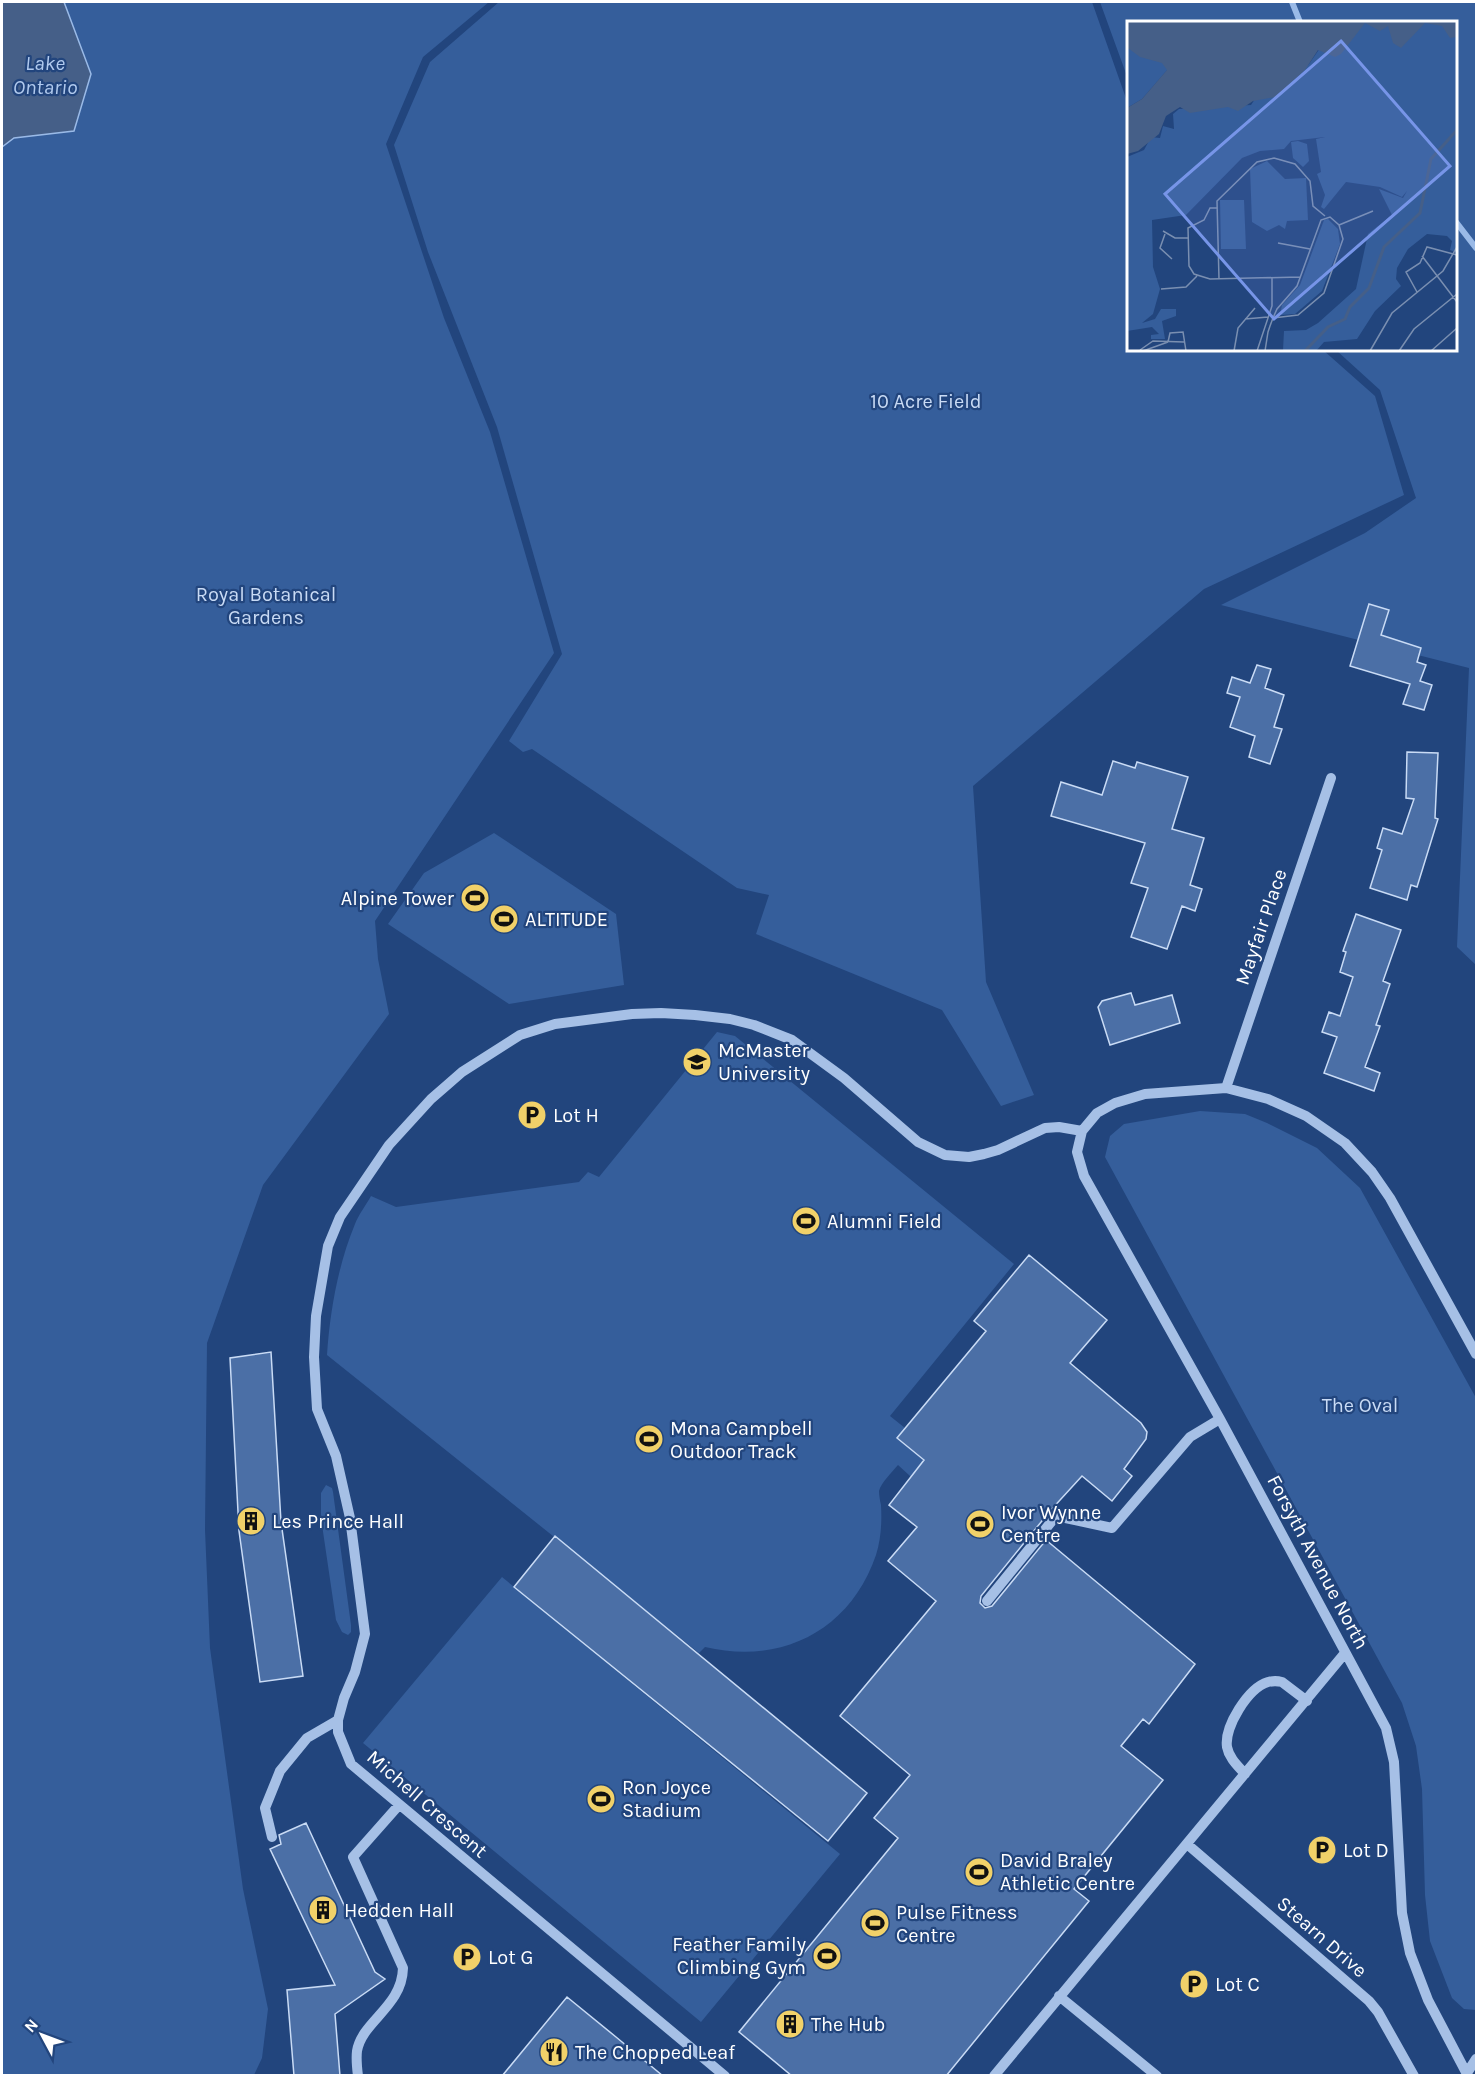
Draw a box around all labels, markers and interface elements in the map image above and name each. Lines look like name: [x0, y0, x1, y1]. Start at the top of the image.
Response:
inset map: [1127, 21, 1457, 351]
water label: Lake Ontario: [13, 51, 78, 99]
park label: 10 Acre Field: [870, 390, 982, 413]
park label: Royal Botanical Gardens: [196, 583, 336, 629]
street label: Mayfair Place: [1230, 866, 1292, 988]
sports icon: Alpine Tower: [459, 882, 491, 914]
place label: Alpine Tower: [341, 887, 455, 910]
sports icon: ALTITUDE: [488, 903, 520, 935]
place label: ALTITUDE: [525, 908, 608, 931]
place label: McMaster University: [718, 1039, 810, 1085]
school or university icon: McMaster University: [681, 1046, 713, 1078]
parking icon: Lot H: [516, 1099, 548, 1131]
place label: Lot H: [553, 1104, 599, 1127]
sports icon: Alumni Field: [790, 1205, 822, 1237]
place label: Alumni Field: [827, 1210, 942, 1233]
park label: The Oval: [1322, 1394, 1398, 1417]
place label: Mona Campbell Outdoor Track: [670, 1417, 813, 1463]
sports icon: Mona Campbell Outdoor Track: [633, 1423, 665, 1455]
street label: Forsyth Avenue North: [1262, 1471, 1374, 1653]
place label: Ivor Wynne Centre: [1001, 1501, 1101, 1547]
building icon: Les Prince Hall: [235, 1505, 267, 1537]
sports icon: Ivor Wynne Centre: [964, 1508, 996, 1540]
place label: Les Prince Hall: [272, 1510, 404, 1533]
street label: Michell Crescent: [362, 1745, 492, 1863]
place label: Ron Joyce Stadium: [622, 1776, 711, 1822]
sports icon: Ron Joyce Stadium: [585, 1783, 617, 1815]
parking icon: Lot D: [1306, 1834, 1338, 1866]
place label: Lot D: [1343, 1839, 1389, 1862]
place label: David Braley Athletic Centre: [1000, 1849, 1135, 1895]
sports icon: David Braley Athletic Centre: [963, 1856, 995, 1888]
street label: Stearn Drive: [1272, 1892, 1372, 1982]
building icon: Hedden Hall: [307, 1894, 339, 1926]
place label: Hedden Hall: [344, 1899, 454, 1922]
place label: Pulse Fitness Centre: [896, 1901, 1018, 1947]
sports icon: Pulse Fitness Centre: [859, 1907, 891, 1939]
place label: Feather Family Climbing Gym: [672, 1933, 806, 1979]
sports icon: Feather Family Climbing Gym: [811, 1940, 843, 1972]
parking icon: Lot G: [451, 1941, 483, 1973]
place label: Lot G: [488, 1946, 533, 1969]
parking icon: Lot C: [1178, 1968, 1210, 2000]
place label: Lot C: [1215, 1973, 1260, 1996]
north arrow: [12, 2005, 72, 2065]
building icon: The Hub: [774, 2008, 806, 2040]
place label: The Hub: [811, 2013, 885, 2036]
text: N: [20, 2015, 42, 2036]
restaurant icon: The Chopped Leaf: [538, 2036, 570, 2068]
place label: The Chopped Leaf: [575, 2041, 735, 2064]

